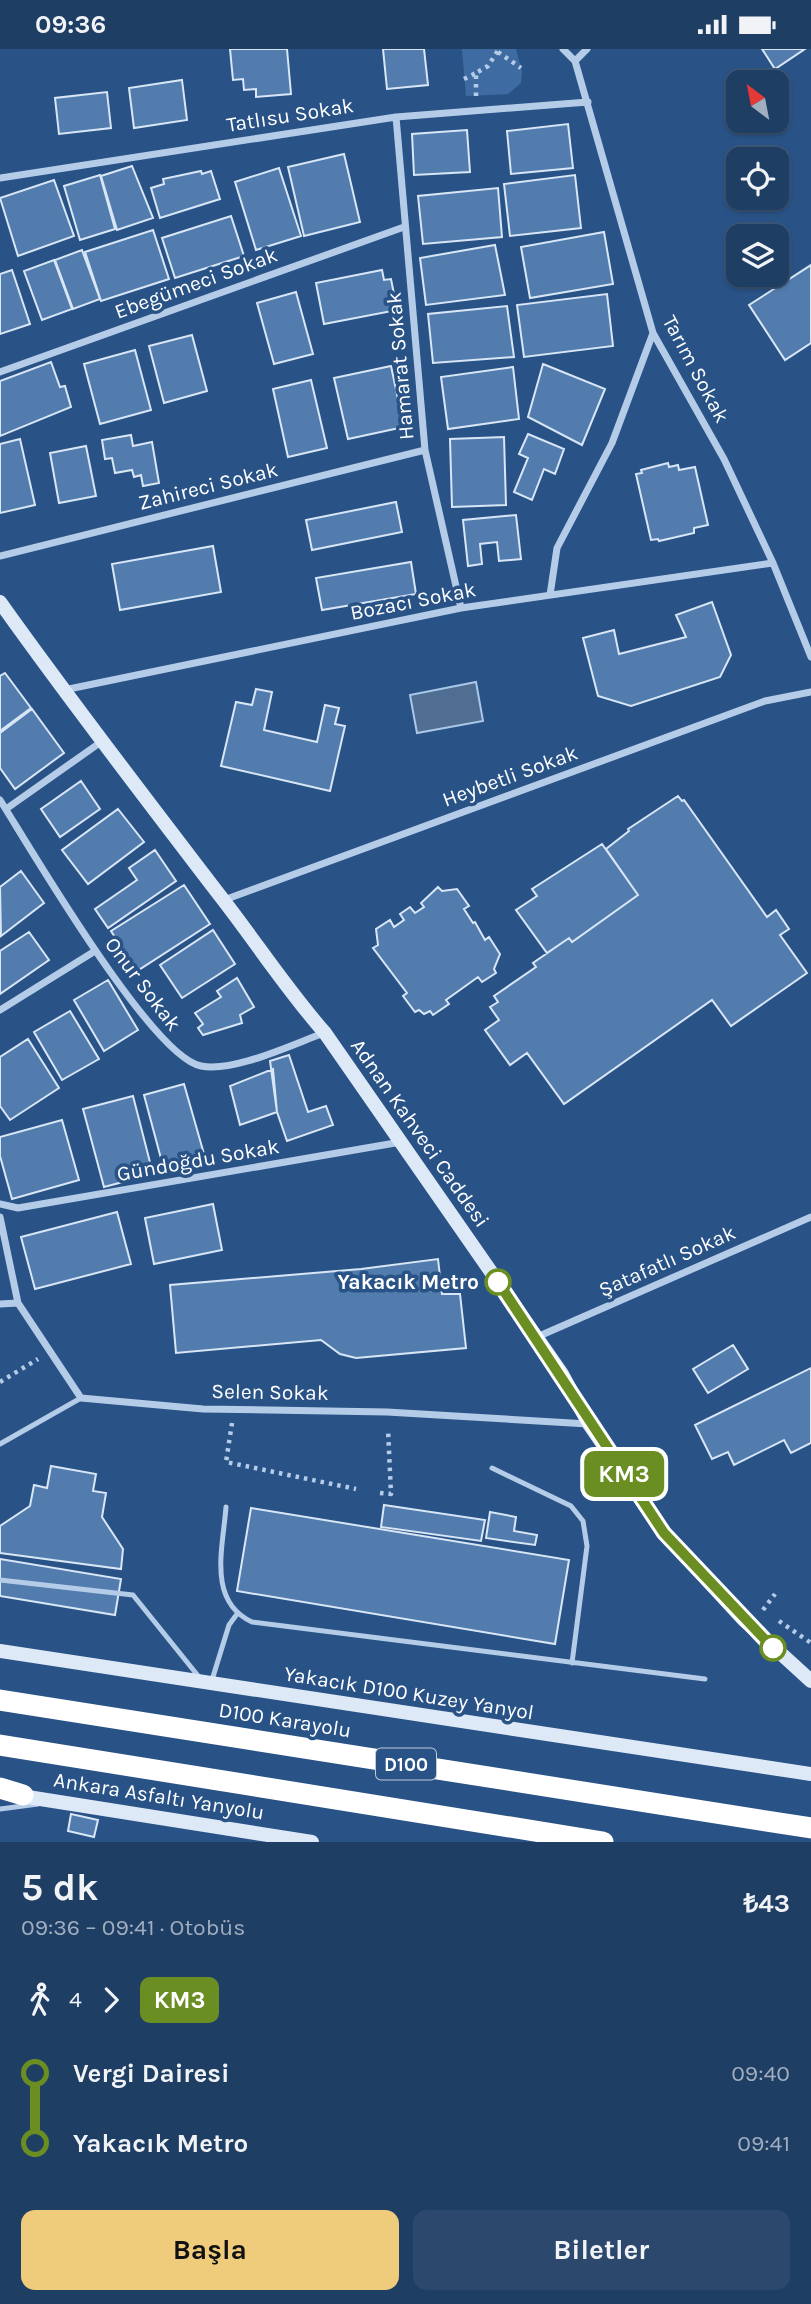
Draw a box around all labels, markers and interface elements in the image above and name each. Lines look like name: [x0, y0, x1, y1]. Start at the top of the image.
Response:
text: 09:36: [35, 9, 106, 40]
north arrow: [726, 70, 789, 133]
map controls: [726, 70, 789, 287]
street label: Tatlısu Sokak: [225, 93, 355, 137]
button: locate: [726, 147, 789, 210]
button: layers: [726, 224, 789, 287]
street label: Ebegümeci Sokak: [111, 242, 281, 324]
street label: Hamarat Sokak: [382, 291, 418, 441]
street label: Tarım Sokak: [658, 311, 734, 427]
street label: Zahireci Sokak: [136, 457, 280, 515]
street label: Bozacı Sokak: [348, 577, 478, 625]
street label: Heybetli Sokak: [439, 740, 581, 812]
street label: Onur Sokak: [100, 932, 186, 1036]
street label: Adnan Kahveci Caddesi: [346, 1034, 494, 1232]
street label: Gündoğdu Sokak: [115, 1134, 281, 1186]
street label: Şatafatlı Sokak: [595, 1220, 739, 1302]
marker: Yakacık Metro: [485, 1269, 511, 1295]
place label: Yakacık Metro: [338, 1270, 479, 1294]
street label: Selen Sokak: [211, 1379, 329, 1405]
line badge: KM3: [584, 1451, 664, 1497]
text: KM3: [598, 1460, 650, 1488]
unlabelled marker: [760, 1635, 786, 1661]
street label: Yakacık D100 Kuzey Yanyol: [282, 1661, 536, 1725]
street label: D100 Karayolu: [217, 1698, 353, 1742]
road number: D100: [376, 1749, 436, 1779]
street label: Ankara Asfaltı Yanyolu: [52, 1767, 266, 1825]
text: 5 dk: [21, 1865, 99, 1910]
text: ₺43: [743, 1888, 790, 1919]
text: 09:36 – 09:41 · Otobüs: [21, 1914, 245, 1941]
icon: walk: [21, 1981, 59, 2019]
icon: forward: [92, 1981, 130, 2019]
text: 4: [69, 1986, 82, 2013]
text: KM3: [154, 1986, 205, 2014]
text: Vergi Dairesi: [73, 2058, 229, 2089]
text: 09:40: [731, 2060, 790, 2087]
text: Yakacık Metro: [73, 2128, 248, 2159]
text: 09:41: [737, 2130, 790, 2157]
button: Başla: [21, 2210, 399, 2290]
button: Biletler: [413, 2210, 790, 2290]

